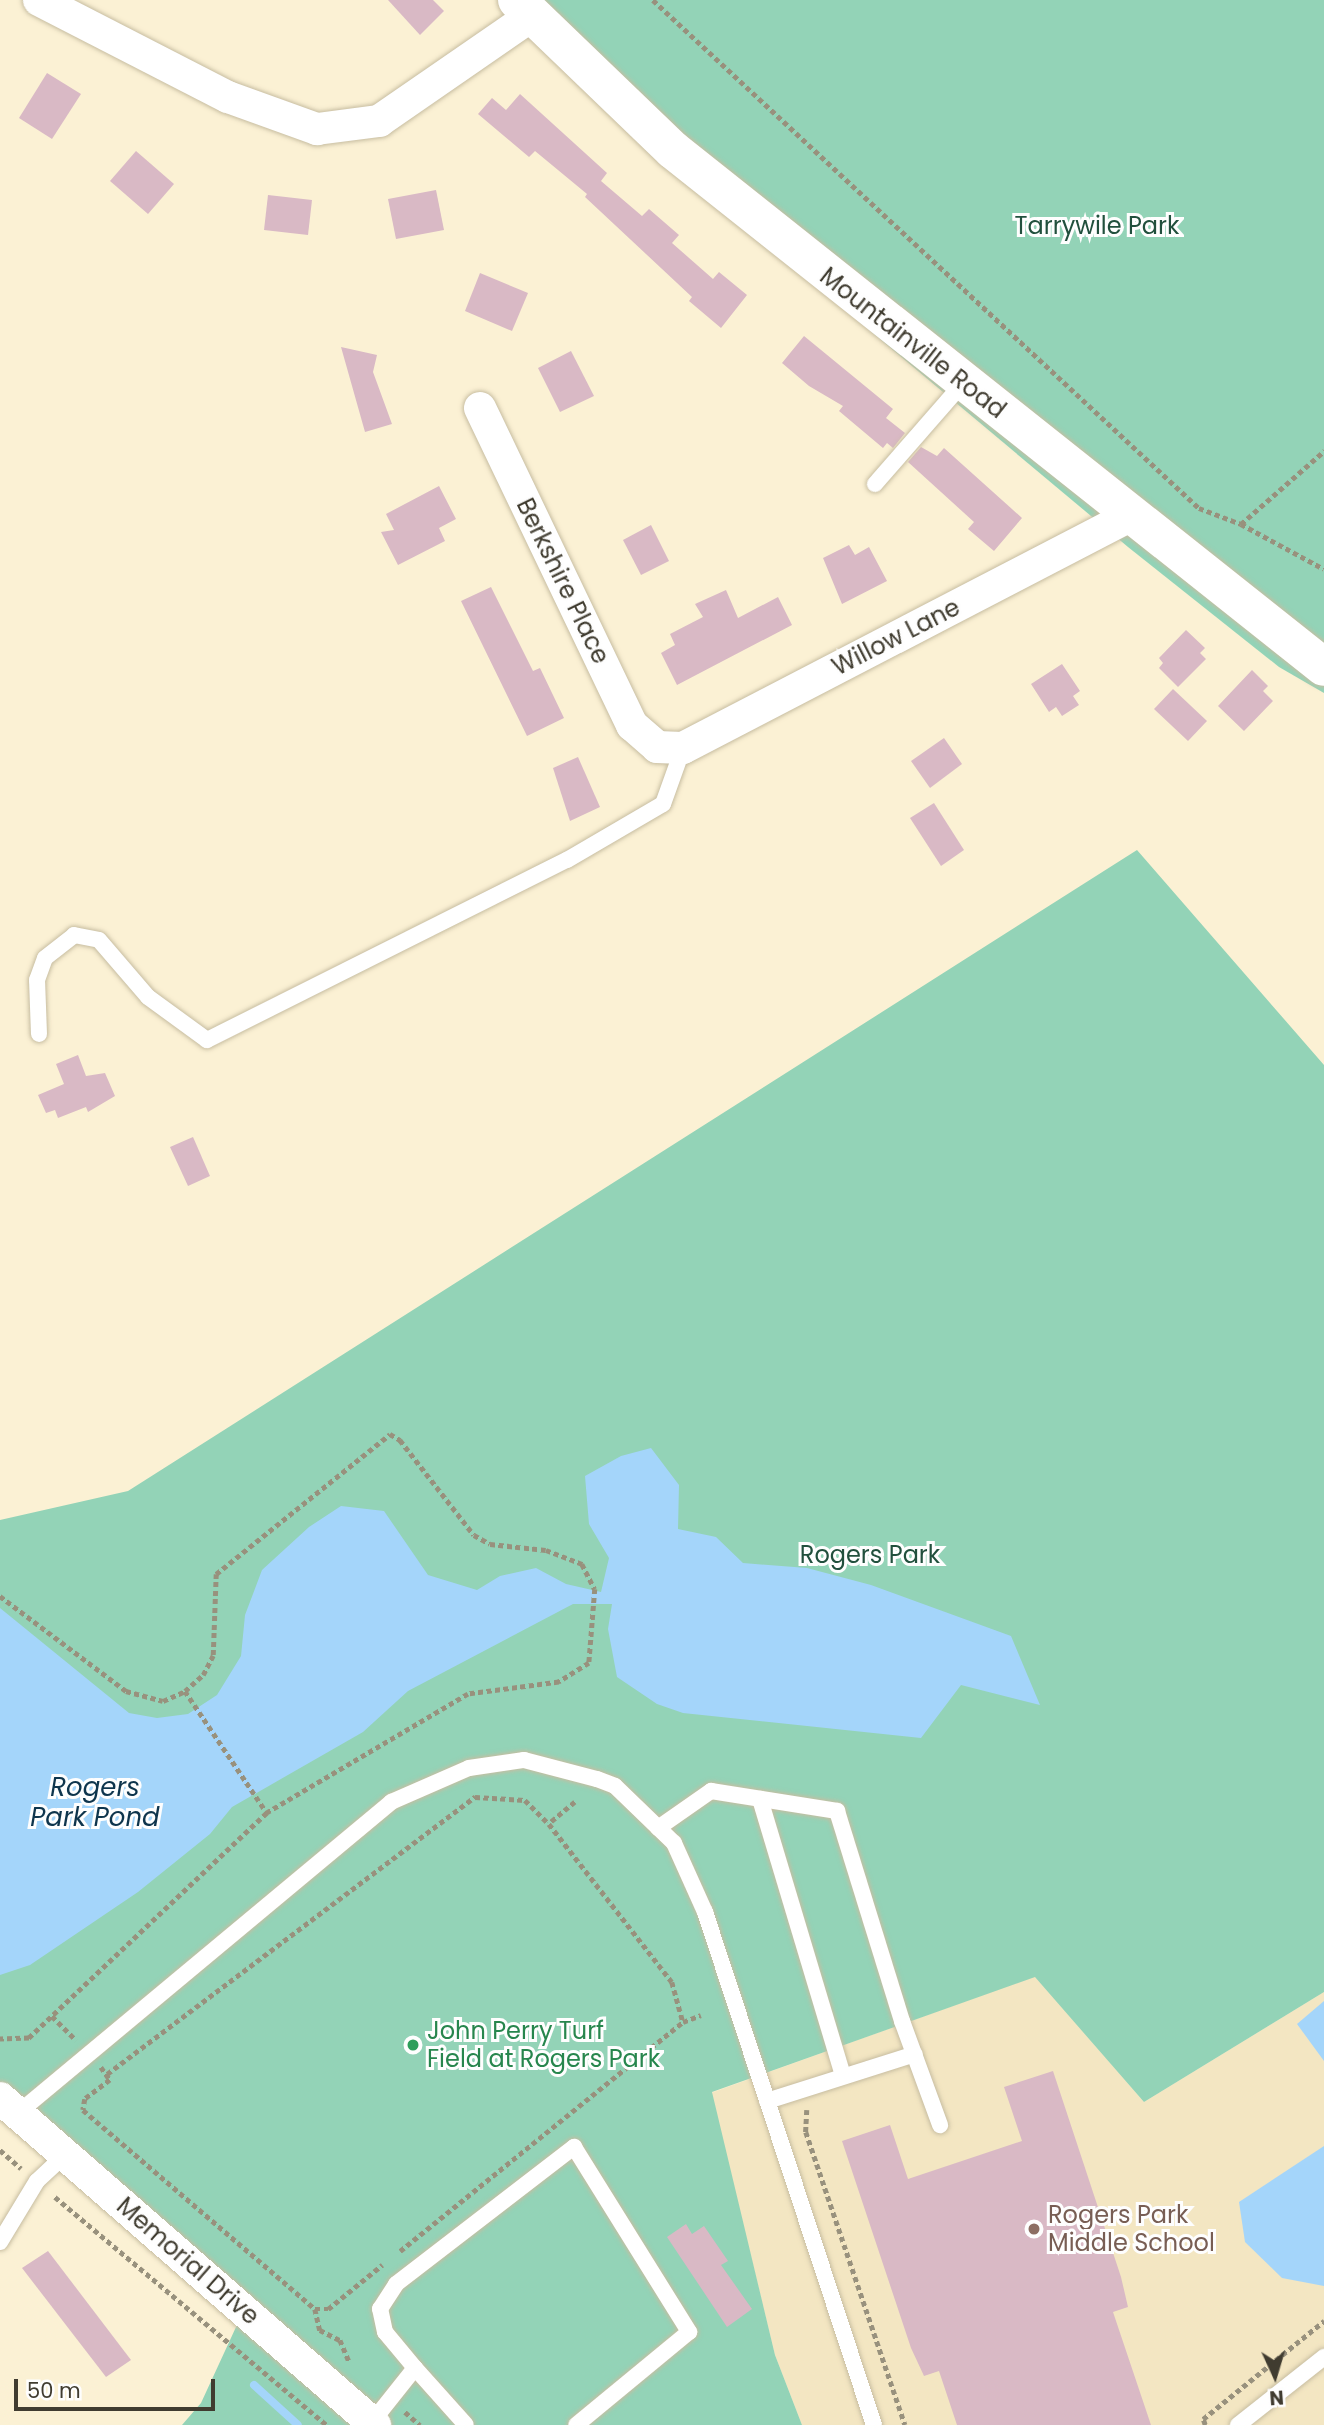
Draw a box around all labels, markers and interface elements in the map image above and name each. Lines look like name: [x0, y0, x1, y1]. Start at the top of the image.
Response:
park label: Tarrywile Park: [1015, 212, 1179, 240]
street label: Mountainville Road: [814, 262, 1012, 424]
street label: Berkshire Place: [511, 494, 615, 668]
street label: Willow Lane: [827, 593, 965, 681]
park label: Rogers Park: [800, 1541, 940, 1569]
water label: Rogers Park Pond: [30, 1772, 160, 1834]
place label: John Perry Turf Field at Rogers Park: [427, 2017, 660, 2073]
marker: John Perry Turf Field at Rogers Park: [405, 2037, 421, 2053]
street label: Memorial Drive: [111, 2191, 265, 2331]
place label: Rogers Park Middle School: [1048, 2201, 1215, 2257]
marker: Rogers Park Middle School: [1026, 2221, 1042, 2237]
north arrow: [1240, 2341, 1310, 2411]
scale bar: [18, 2366, 219, 2410]
text: 50 m: [27, 2376, 81, 2405]
text: N: [1268, 2383, 1285, 2411]

